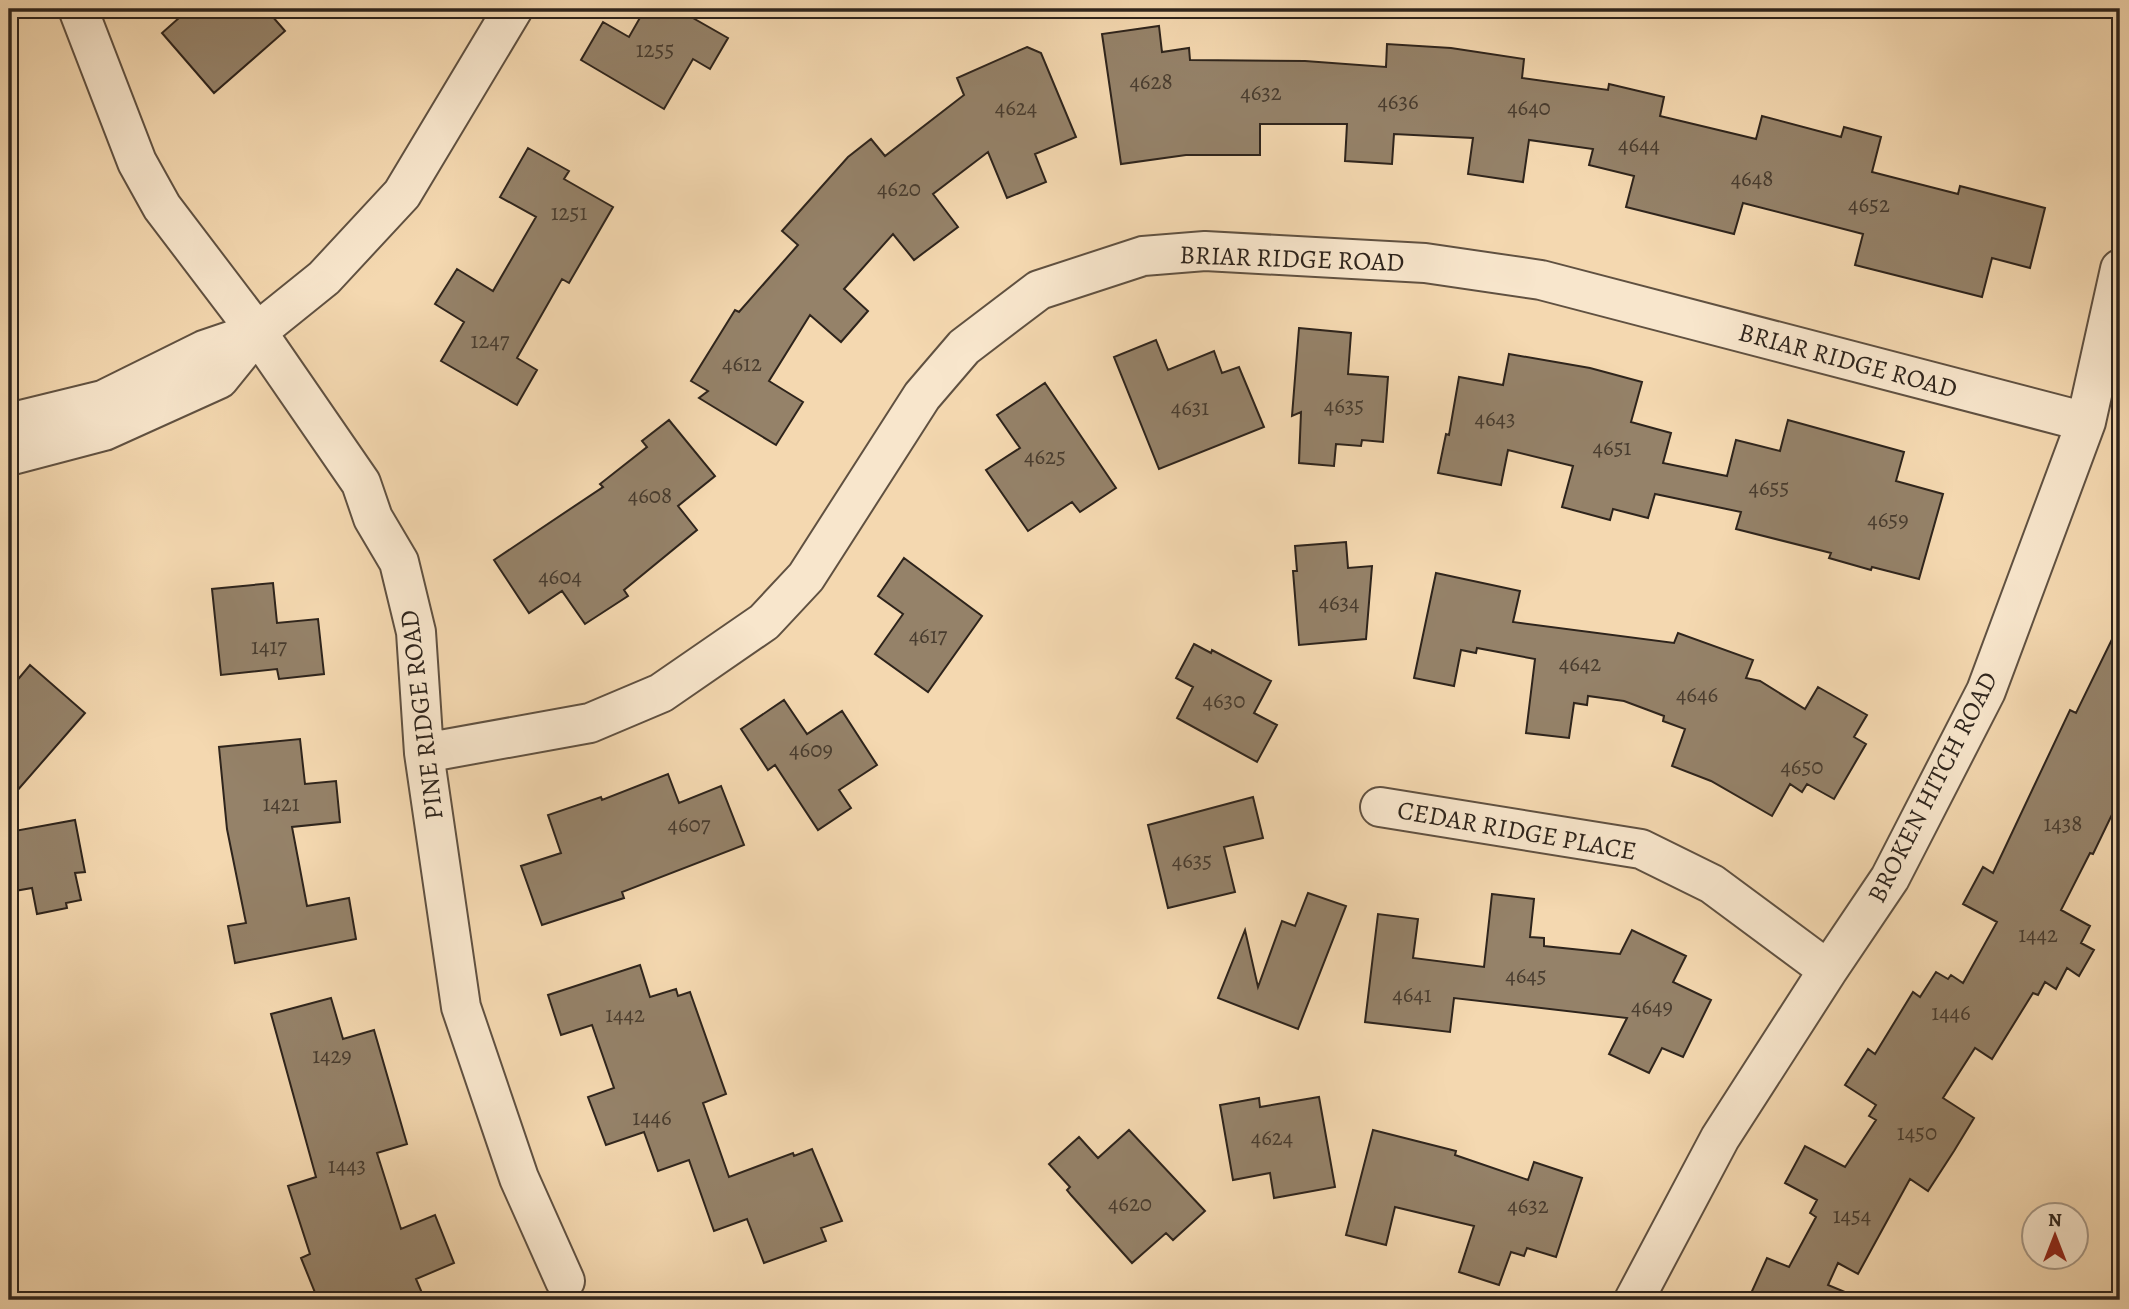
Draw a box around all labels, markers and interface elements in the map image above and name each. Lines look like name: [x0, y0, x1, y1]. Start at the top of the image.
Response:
house number: 1255: [636, 34, 674, 65]
house number: 4628: [1129, 66, 1173, 97]
house number: 4632: [1240, 77, 1282, 108]
house number: 4636: [1377, 86, 1419, 117]
house number: 4624: [995, 92, 1037, 123]
house number: 4640: [1507, 92, 1551, 123]
house number: 4644: [1618, 129, 1660, 160]
house number: 4648: [1731, 163, 1773, 194]
house number: 4620: [877, 173, 921, 204]
house number: 4652: [1848, 189, 1890, 220]
house number: 1251: [551, 197, 587, 228]
street label: BRIAR RIDGE ROAD: [1179, 237, 1405, 280]
street label: BRIAR RIDGE ROAD: [1735, 314, 1961, 407]
house number: 1247: [471, 325, 510, 356]
house number: 4612: [722, 348, 762, 379]
house number: 4635: [1324, 390, 1364, 421]
house number: 4631: [1171, 392, 1209, 423]
house number: 4643: [1474, 403, 1516, 434]
house number: 4651: [1593, 432, 1632, 463]
house number: 4625: [1024, 441, 1066, 472]
house number: 4655: [1749, 472, 1789, 503]
house number: 4608: [628, 480, 672, 511]
house number: 4659: [1867, 504, 1909, 535]
house number: 4604: [538, 561, 582, 592]
house number: 4634: [1318, 587, 1360, 618]
street label: PINE RIDGE ROAD: [391, 608, 452, 822]
house number: 4617: [909, 620, 948, 651]
house number: 1417: [251, 631, 287, 662]
house number: 4642: [1559, 648, 1601, 679]
street label: BROKEN HITCH ROAD: [1859, 666, 2006, 909]
house number: 4646: [1676, 679, 1718, 710]
house number: 4630: [1203, 685, 1245, 716]
house number: 4609: [789, 734, 833, 765]
house number: 4650: [1780, 751, 1824, 782]
house number: 1421: [262, 788, 300, 819]
street label: CEDAR RIDGE PLACE: [1395, 792, 1639, 869]
house number: 1438: [2043, 808, 2083, 839]
house number: 4607: [668, 809, 711, 840]
house number: 4635: [1172, 845, 1212, 876]
house number: 1442: [2018, 919, 2058, 950]
house number: 4645: [1505, 960, 1547, 991]
house number: 4641: [1392, 979, 1432, 1010]
house number: 4649: [1631, 991, 1673, 1022]
house number: 1446: [1931, 997, 1971, 1028]
house number: 1442: [605, 999, 645, 1030]
house number: 1429: [312, 1040, 352, 1071]
house number: 1446: [632, 1102, 672, 1133]
house number: 1450: [1897, 1117, 1937, 1148]
house number: 4624: [1251, 1122, 1293, 1153]
house number: 1443: [328, 1150, 366, 1181]
house number: 4620: [1108, 1188, 1152, 1219]
house number: 4632: [1507, 1190, 1549, 1221]
house number: 1454: [1833, 1200, 1871, 1231]
north arrow: [2021, 1200, 2090, 1270]
text: N: [2048, 1207, 2062, 1233]

